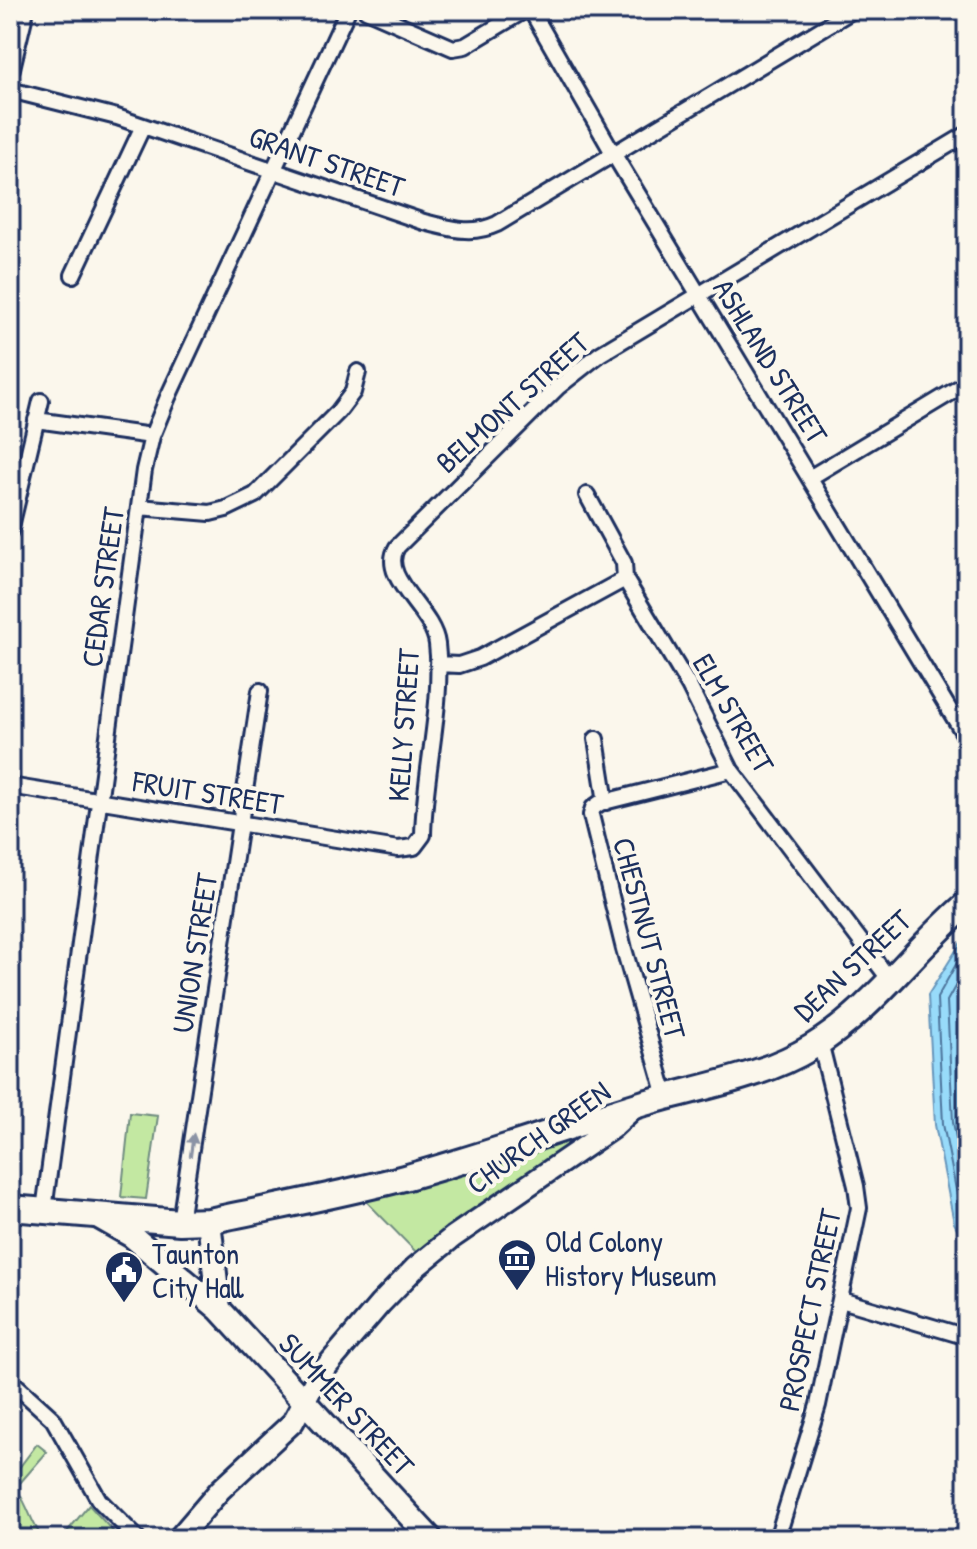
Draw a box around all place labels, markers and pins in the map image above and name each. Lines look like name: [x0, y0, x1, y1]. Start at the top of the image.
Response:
place label: Old Colony History Museum: [545, 1221, 717, 1295]
place label: Taunton City Hall: [152, 1233, 245, 1307]
museum icon: Old Colony History Museum: [496, 1237, 538, 1292]
public building icon: Taunton City Hall: [103, 1249, 145, 1304]

